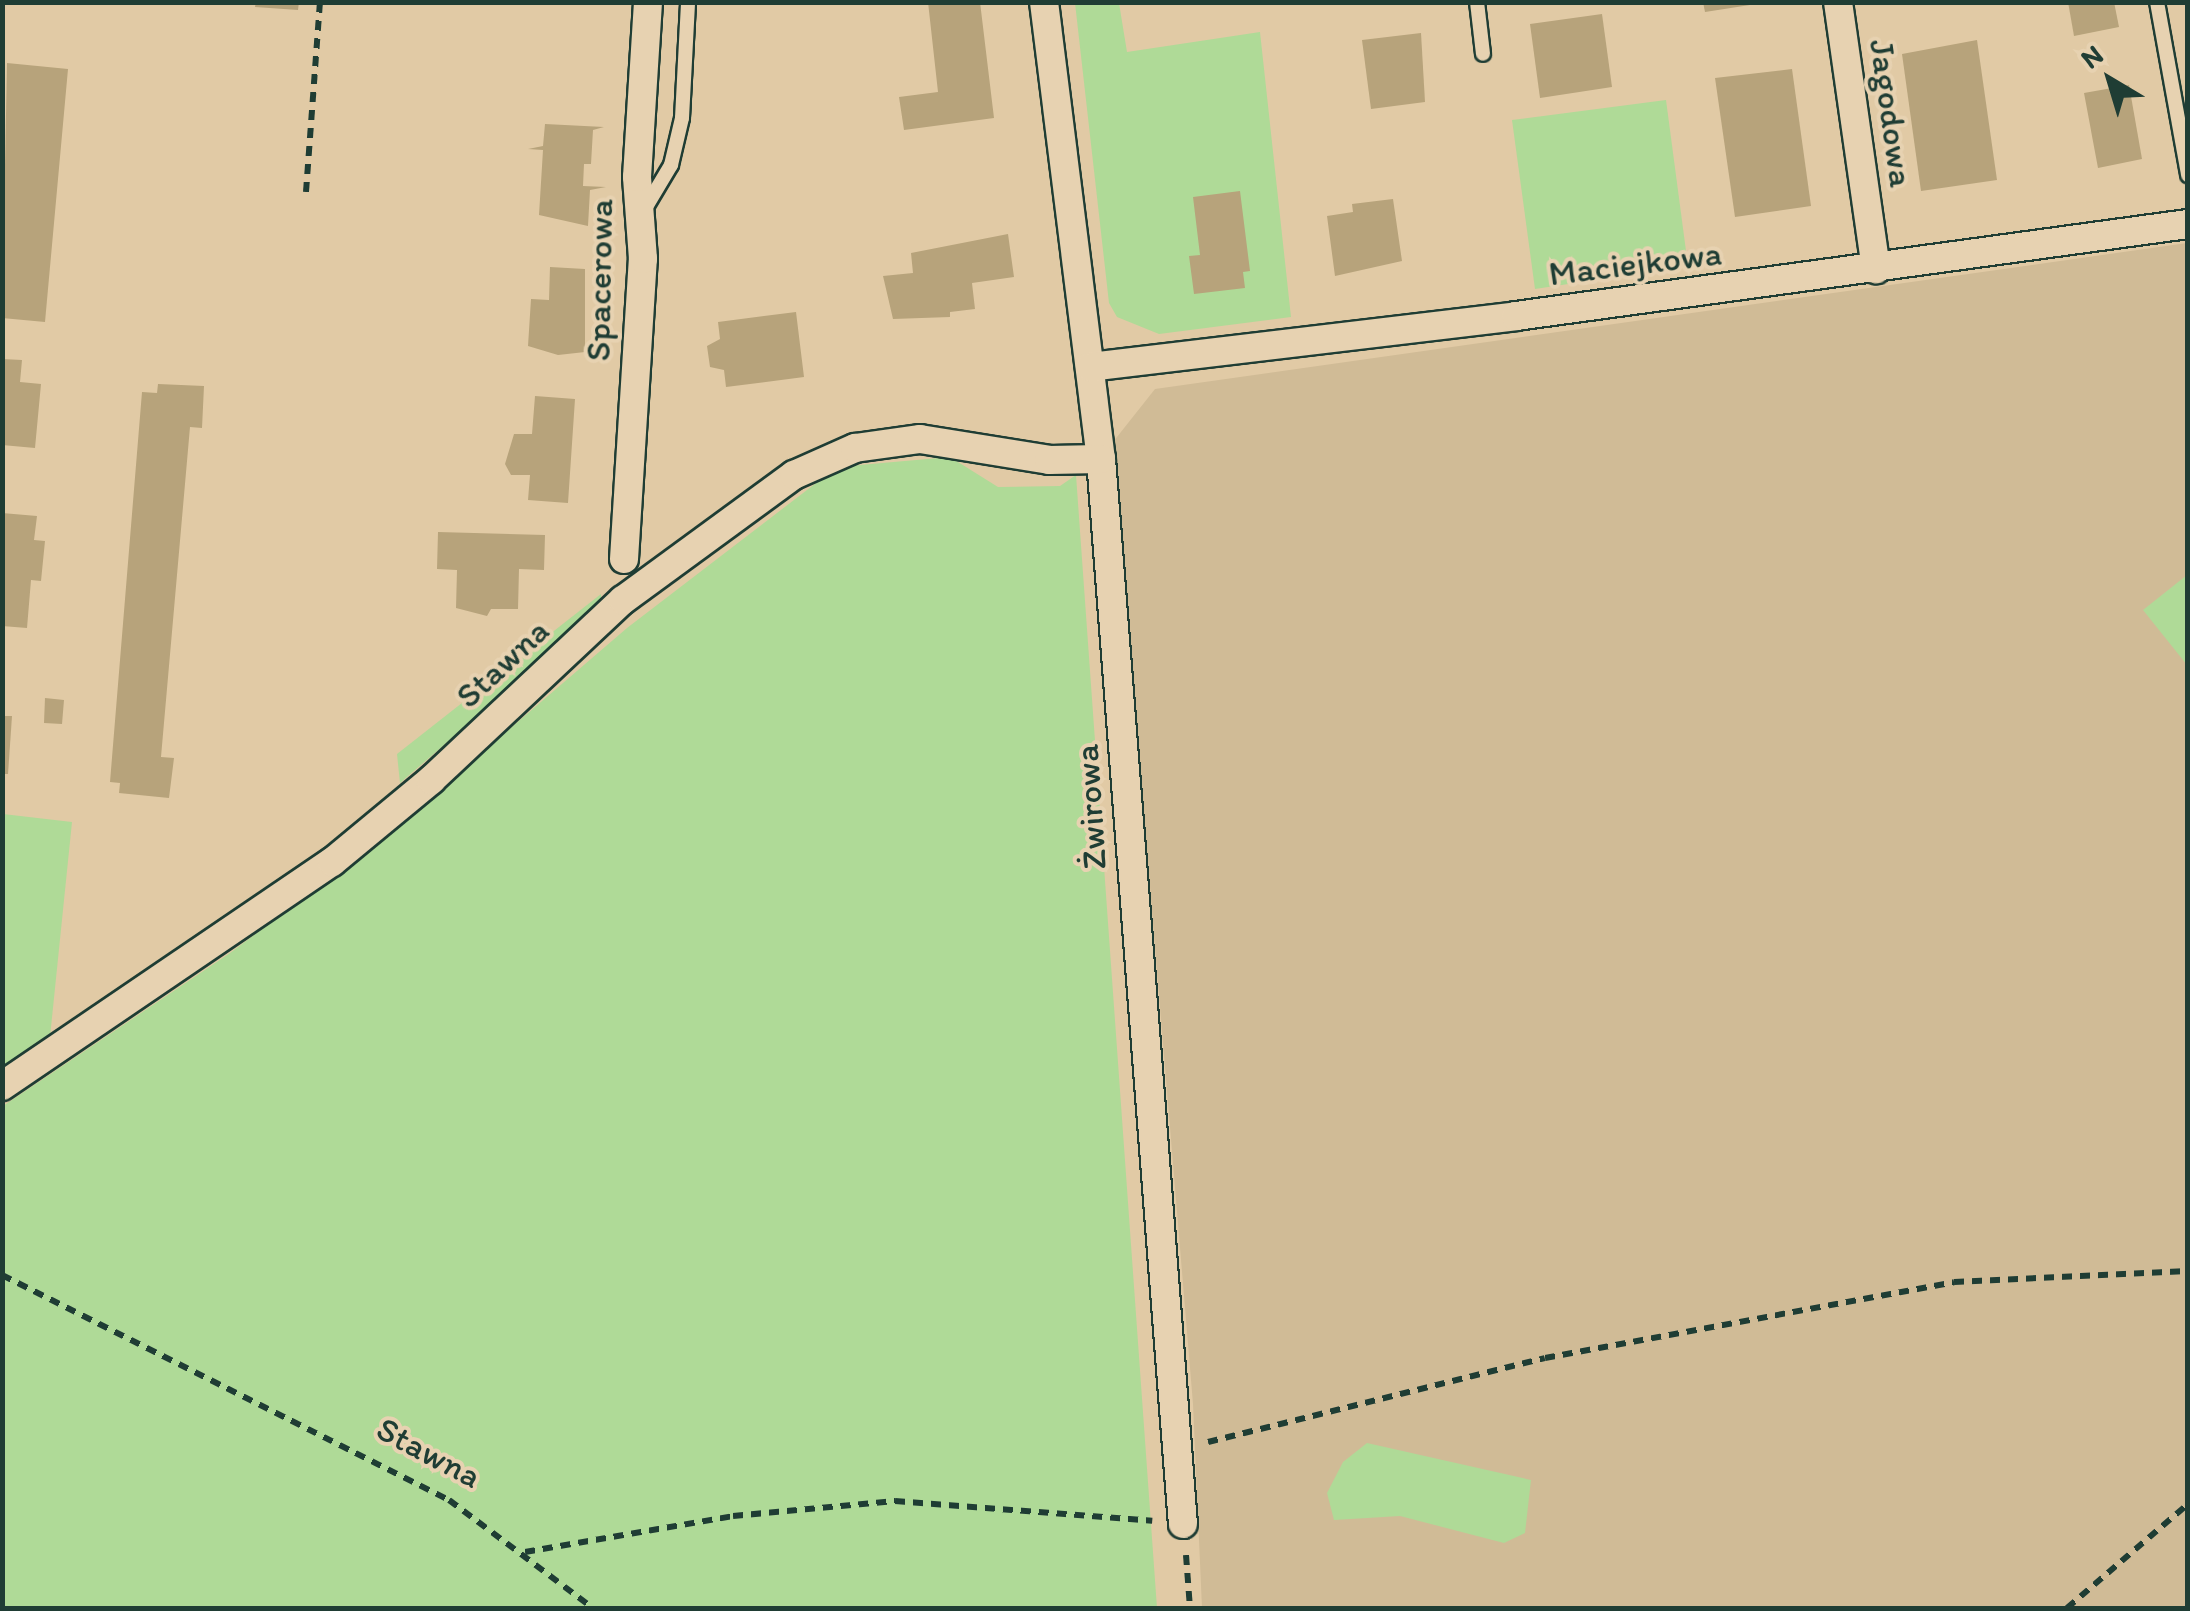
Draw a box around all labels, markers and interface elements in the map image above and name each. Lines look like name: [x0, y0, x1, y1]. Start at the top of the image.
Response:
north arrow: [2060, 30, 2160, 130]
street label: Jagodowa: [1861, 36, 1923, 190]
text: N: [2074, 37, 2109, 76]
street label: Spacerowa: [577, 198, 621, 362]
street label: Maciejkowa: [1546, 232, 1724, 294]
street label: Stawna: [447, 609, 557, 717]
street label: Żwirowa: [1065, 743, 1115, 871]
street label: Stawna: [370, 1407, 488, 1497]

